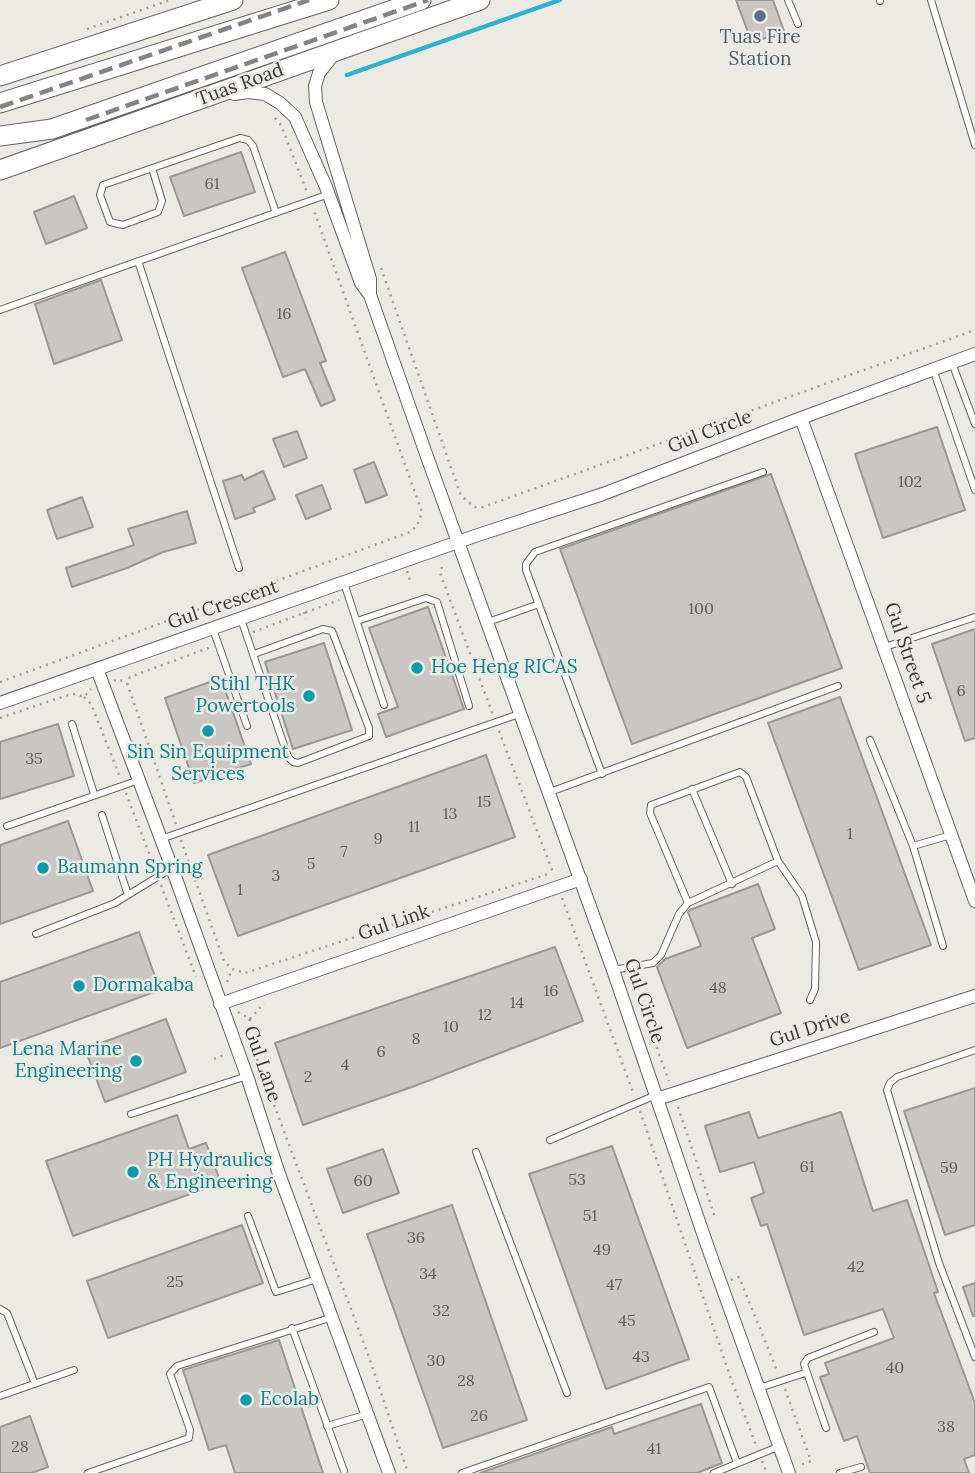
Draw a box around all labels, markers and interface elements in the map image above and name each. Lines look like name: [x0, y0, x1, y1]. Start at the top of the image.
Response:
marker: Tuas Fire Station: [752, 8, 768, 24]
place label: Tuas Fire Station: [720, 27, 800, 71]
street label: Tuas Road: [193, 59, 287, 111]
house number: 61: [204, 174, 220, 194]
house number: 16: [276, 304, 292, 324]
street label: Gul Circle: [665, 406, 755, 458]
house number: 102: [898, 472, 922, 492]
street label: Gul Crescent: [165, 575, 281, 635]
house number: 100: [688, 599, 714, 619]
street label: Gul Street 5: [879, 600, 935, 706]
place label: Hoe Heng RICAS: [431, 657, 577, 679]
marker: Hoe Heng RICAS: [409, 660, 425, 676]
place label: Stihl THK Powertools: [196, 674, 295, 718]
house number: 6: [956, 681, 966, 701]
marker: Stihl THK Powertools: [301, 688, 317, 704]
marker: Sin Sin Equipment Services: [200, 723, 216, 739]
place label: Sin Sin Equipment Services: [127, 742, 289, 786]
house number: 35: [25, 749, 43, 769]
house number: 15: [477, 792, 491, 812]
house number: 13: [443, 804, 457, 824]
house number: 11: [408, 817, 420, 837]
house number: 1: [847, 824, 853, 844]
house number: 9: [373, 829, 383, 849]
house number: 7: [340, 842, 348, 862]
house number: 5: [307, 854, 315, 874]
place label: Baumann Spring: [57, 857, 202, 879]
marker: Baumann Spring: [35, 860, 51, 876]
house number: 3: [272, 866, 280, 886]
house number: 1: [237, 880, 243, 900]
street label: Gul Link: [355, 900, 433, 946]
street label: Gul Circle: [619, 956, 669, 1046]
place label: Dormakaba: [93, 975, 194, 997]
marker: Dormakaba: [71, 978, 87, 994]
house number: 48: [709, 978, 727, 998]
house number: 16: [543, 981, 559, 1001]
house number: 14: [510, 993, 524, 1013]
house number: 12: [478, 1005, 492, 1025]
street label: Gul Drive: [767, 1005, 853, 1053]
house number: 10: [443, 1017, 459, 1037]
street label: Gul Lane: [238, 1023, 286, 1105]
house number: 8: [412, 1029, 420, 1049]
place label: Lena Marine Engineering: [12, 1039, 122, 1083]
house number: 6: [376, 1042, 386, 1062]
marker: Lena Marine Engineering: [128, 1053, 144, 1069]
house number: 4: [341, 1055, 349, 1075]
house number: 2: [304, 1067, 312, 1087]
place label: PH Hydraulics & Engineering: [147, 1150, 272, 1194]
house number: 61: [799, 1157, 815, 1177]
house number: 59: [940, 1158, 958, 1178]
marker: PH Hydraulics & Engineering: [125, 1164, 141, 1180]
house number: 53: [568, 1170, 586, 1190]
house number: 60: [353, 1171, 373, 1191]
house number: 51: [583, 1206, 597, 1226]
house number: 36: [407, 1228, 425, 1248]
house number: 49: [593, 1240, 611, 1260]
house number: 42: [847, 1257, 865, 1277]
house number: 34: [419, 1264, 437, 1284]
house number: 25: [166, 1272, 184, 1292]
house number: 47: [606, 1275, 622, 1295]
house number: 32: [432, 1301, 450, 1321]
house number: 45: [618, 1311, 636, 1331]
house number: 43: [632, 1347, 650, 1367]
house number: 30: [427, 1351, 445, 1371]
house number: 40: [886, 1358, 904, 1378]
house number: 28: [457, 1371, 475, 1391]
place label: Ecolab: [260, 1389, 319, 1411]
marker: Ecolab: [238, 1392, 254, 1408]
house number: 26: [470, 1406, 488, 1426]
house number: 38: [937, 1417, 955, 1437]
house number: 28: [11, 1437, 29, 1457]
house number: 41: [647, 1439, 661, 1459]

